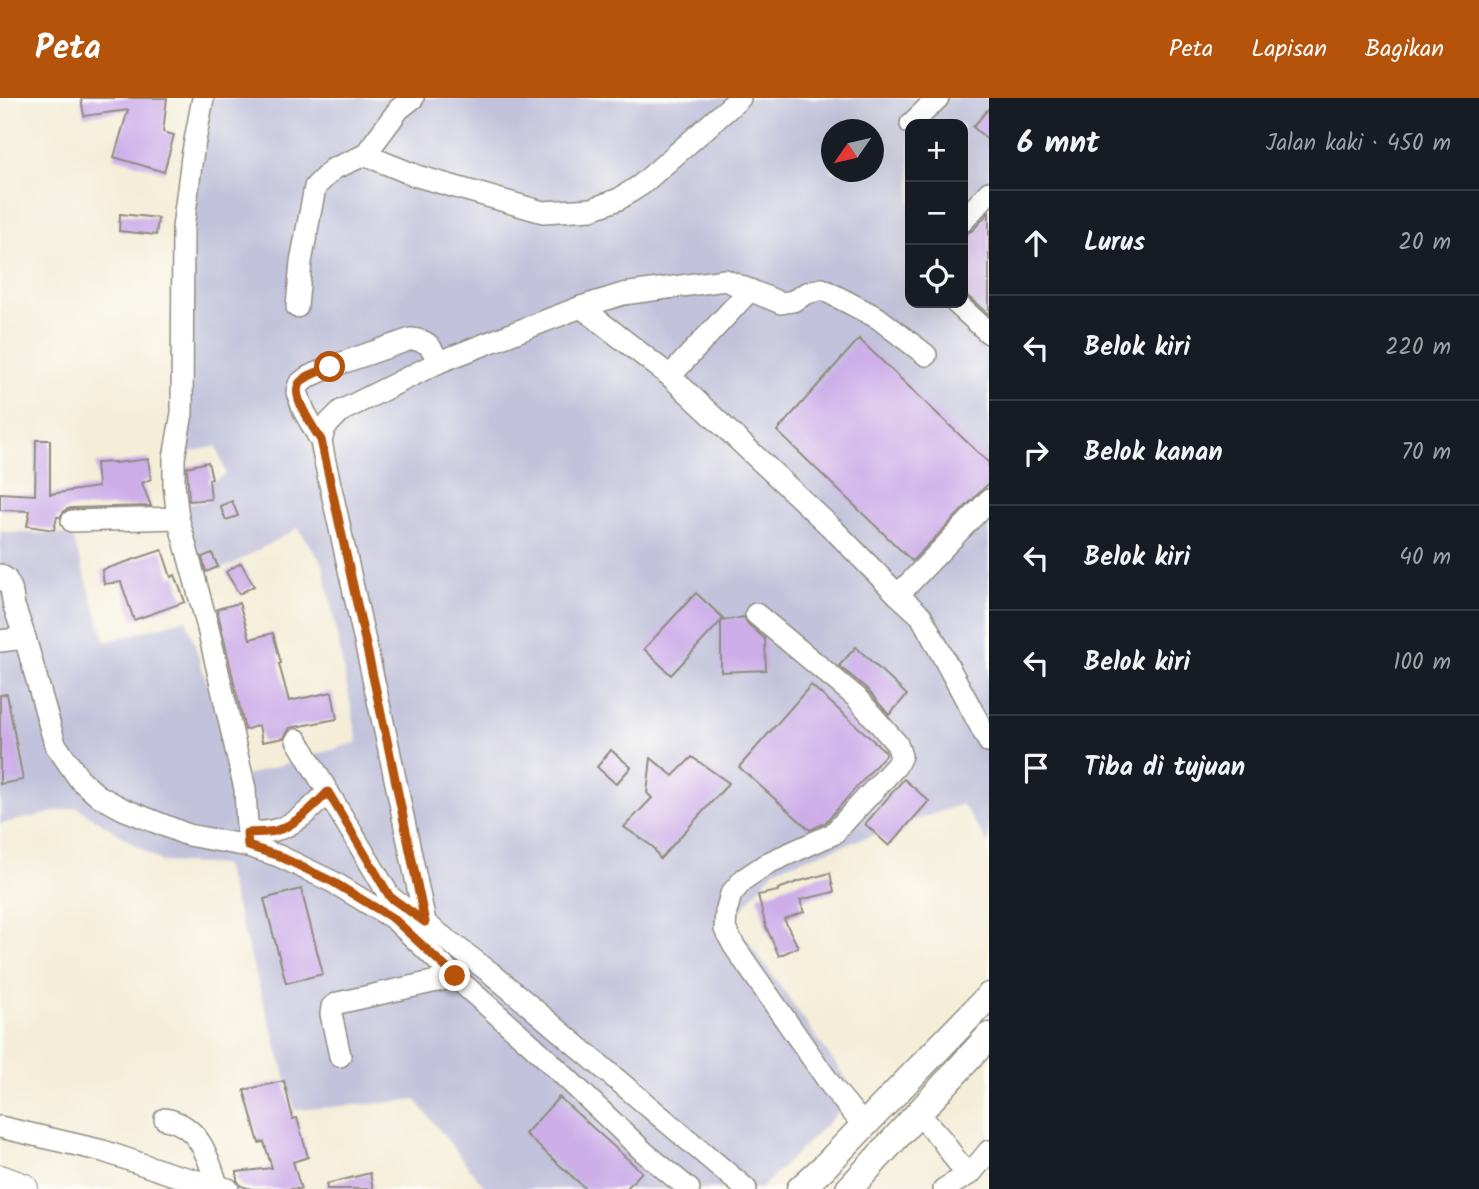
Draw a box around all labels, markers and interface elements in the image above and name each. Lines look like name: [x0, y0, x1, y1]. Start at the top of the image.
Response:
text: Peta: [35, 23, 101, 76]
text: Peta: [1169, 30, 1213, 69]
text: Lapisan: [1251, 30, 1327, 69]
text: Bagikan: [1365, 30, 1444, 69]
north arrow: [821, 119, 884, 182]
map controls: [905, 119, 968, 308]
button: +: [905, 119, 968, 182]
text: 6 mnt: [1017, 120, 1100, 168]
text: Jalan kaki · 450 m: [1266, 126, 1451, 162]
button: −: [905, 182, 968, 245]
text: Lurus: [1084, 222, 1145, 264]
icon: ahead: [1017, 224, 1055, 262]
text: 20 m: [1399, 225, 1451, 261]
button: locate: [905, 245, 968, 308]
text: Belok kiri: [1084, 327, 1190, 369]
icon: left: [1017, 329, 1055, 367]
text: 220 m: [1385, 330, 1451, 366]
route start: [314, 351, 345, 382]
text: Belok kanan: [1084, 432, 1223, 474]
icon: right: [1017, 434, 1055, 472]
text: 70 m: [1401, 435, 1451, 471]
text: Belok kiri: [1084, 537, 1190, 579]
icon: left: [1017, 539, 1055, 577]
text: 40 m: [1399, 540, 1451, 576]
text: Belok kiri: [1084, 642, 1190, 684]
icon: left: [1017, 644, 1055, 682]
text: 100 m: [1393, 645, 1451, 681]
text: Tiba di tujuan: [1084, 747, 1245, 789]
icon: arrive: [1017, 749, 1055, 787]
route end: [439, 960, 470, 991]

